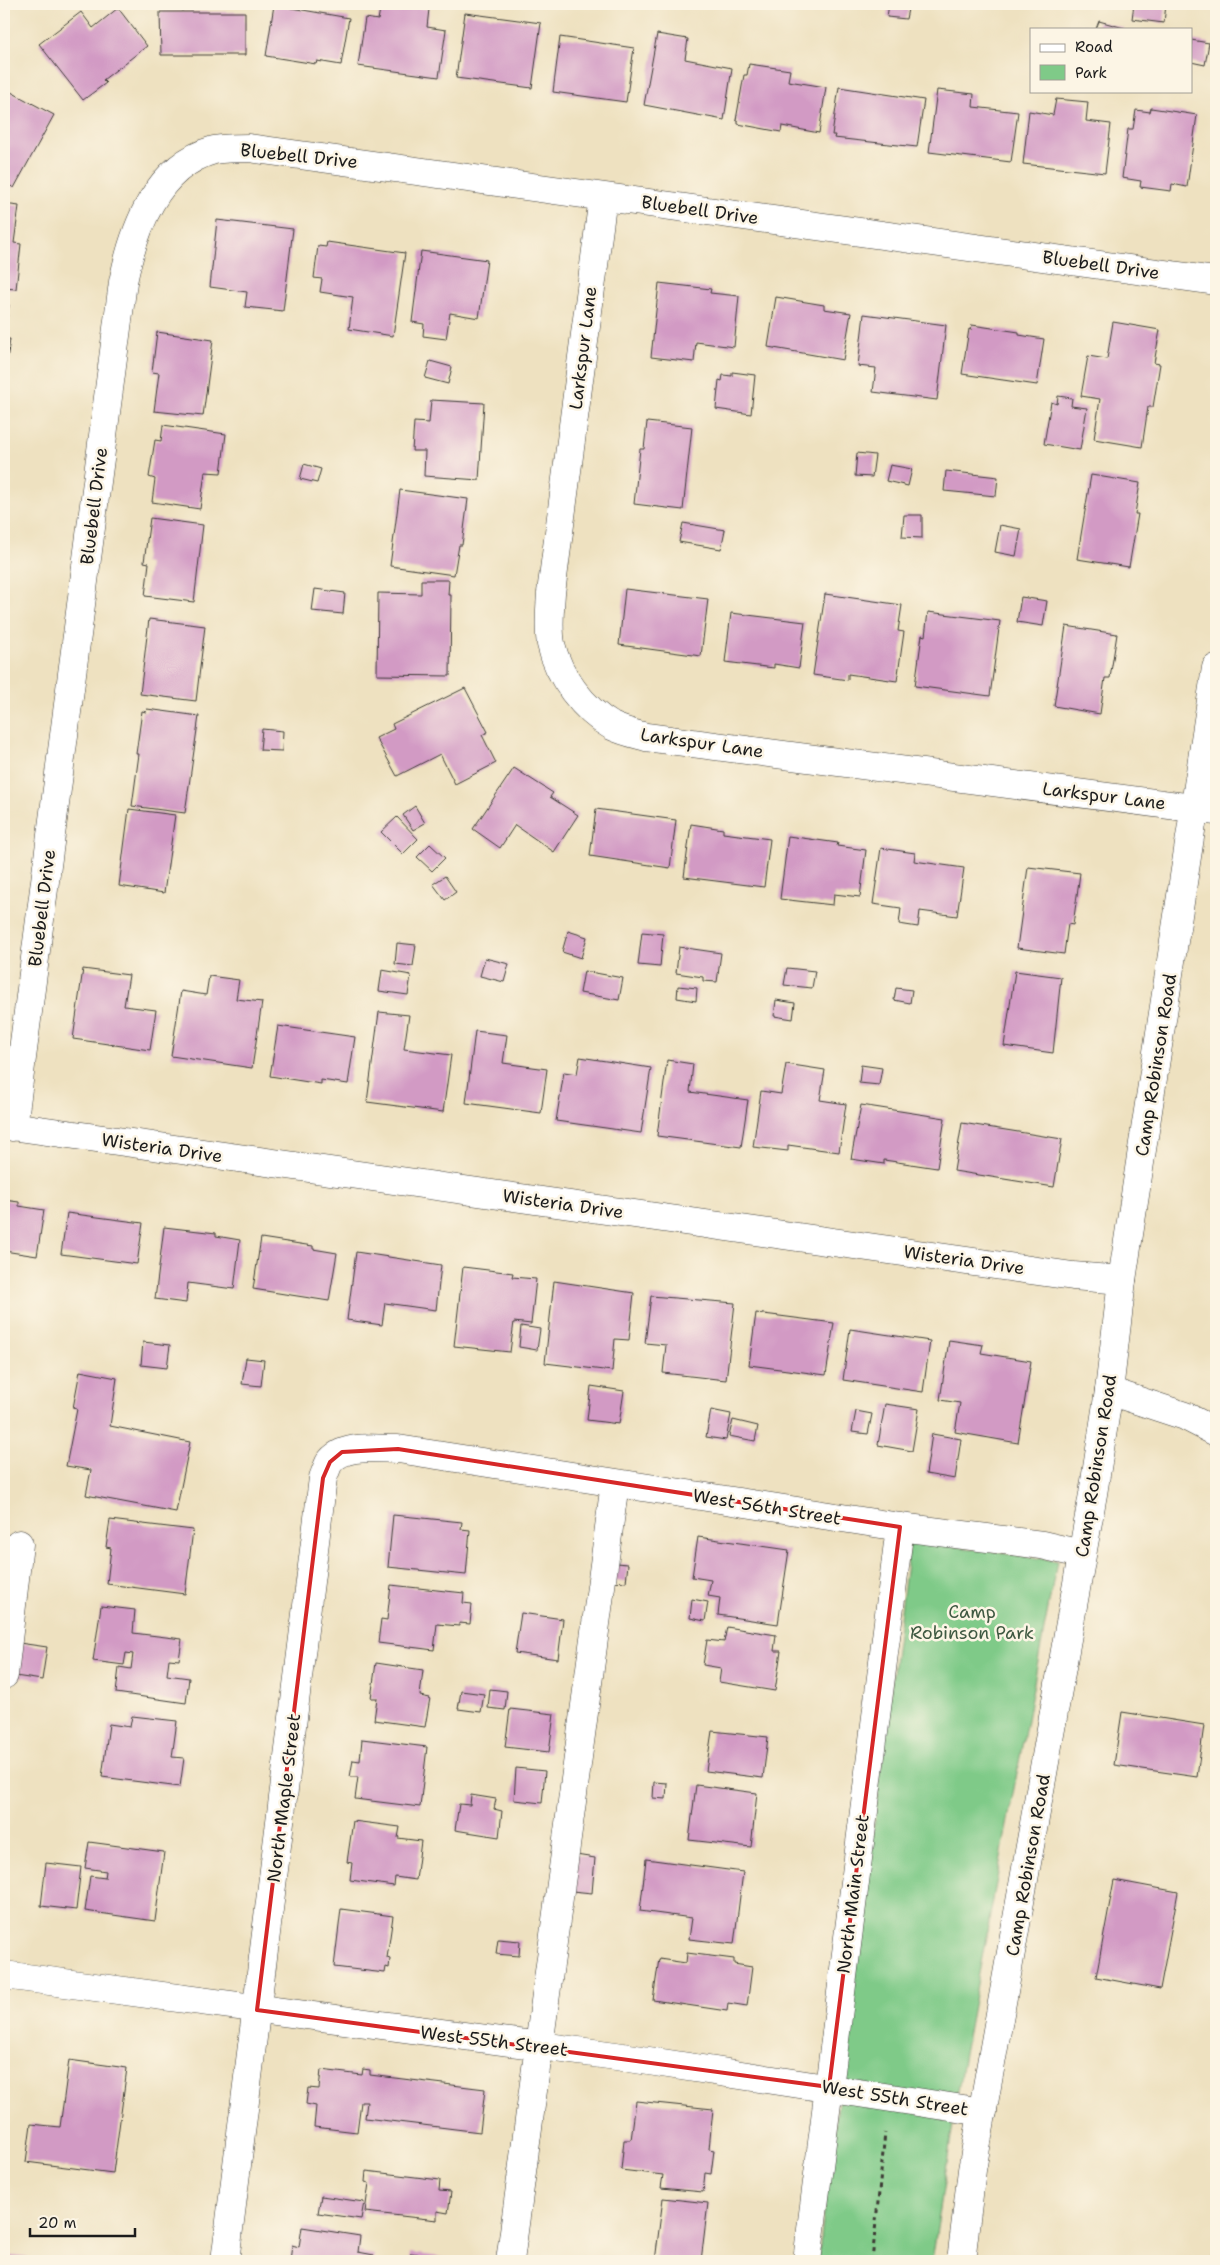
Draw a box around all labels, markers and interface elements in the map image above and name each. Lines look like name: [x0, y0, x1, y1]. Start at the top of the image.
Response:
legend: [1030, 28, 1192, 92]
text: Road: [1075, 37, 1113, 57]
text: Park: [1075, 63, 1107, 83]
street label: Bluebell Drive: [239, 138, 359, 174]
street label: Bluebell Drive: [640, 190, 760, 230]
street label: Bluebell Drive: [1041, 245, 1161, 285]
street label: Larkspur Lane: [564, 285, 602, 411]
street label: Bluebell Drive: [75, 446, 113, 566]
street label: Larkspur Lane: [639, 722, 765, 764]
street label: Larkspur Lane: [1041, 777, 1167, 815]
street label: Bluebell Drive: [23, 848, 61, 968]
street label: Camp Robinson Road: [1130, 972, 1182, 1158]
street label: Wisteria Drive: [100, 1128, 224, 1168]
street label: Wisteria Drive: [501, 1184, 625, 1224]
street label: Wisteria Drive: [902, 1240, 1026, 1280]
street label: Camp Robinson Road: [1070, 1373, 1122, 1559]
street label: West 56th Street: [691, 1483, 843, 1531]
park label: Camp Robinson Park: [910, 1600, 1034, 1645]
street label: North Maple Street: [262, 1712, 306, 1884]
street label: Camp Robinson Road: [1000, 1772, 1056, 1958]
street label: North Main Street: [831, 1813, 875, 1975]
street label: West 55th Street: [419, 2020, 569, 2062]
street label: West 55th Street: [820, 2075, 970, 2121]
scale bar: [30, 2205, 135, 2237]
text: 20 m: [38, 2213, 77, 2233]

